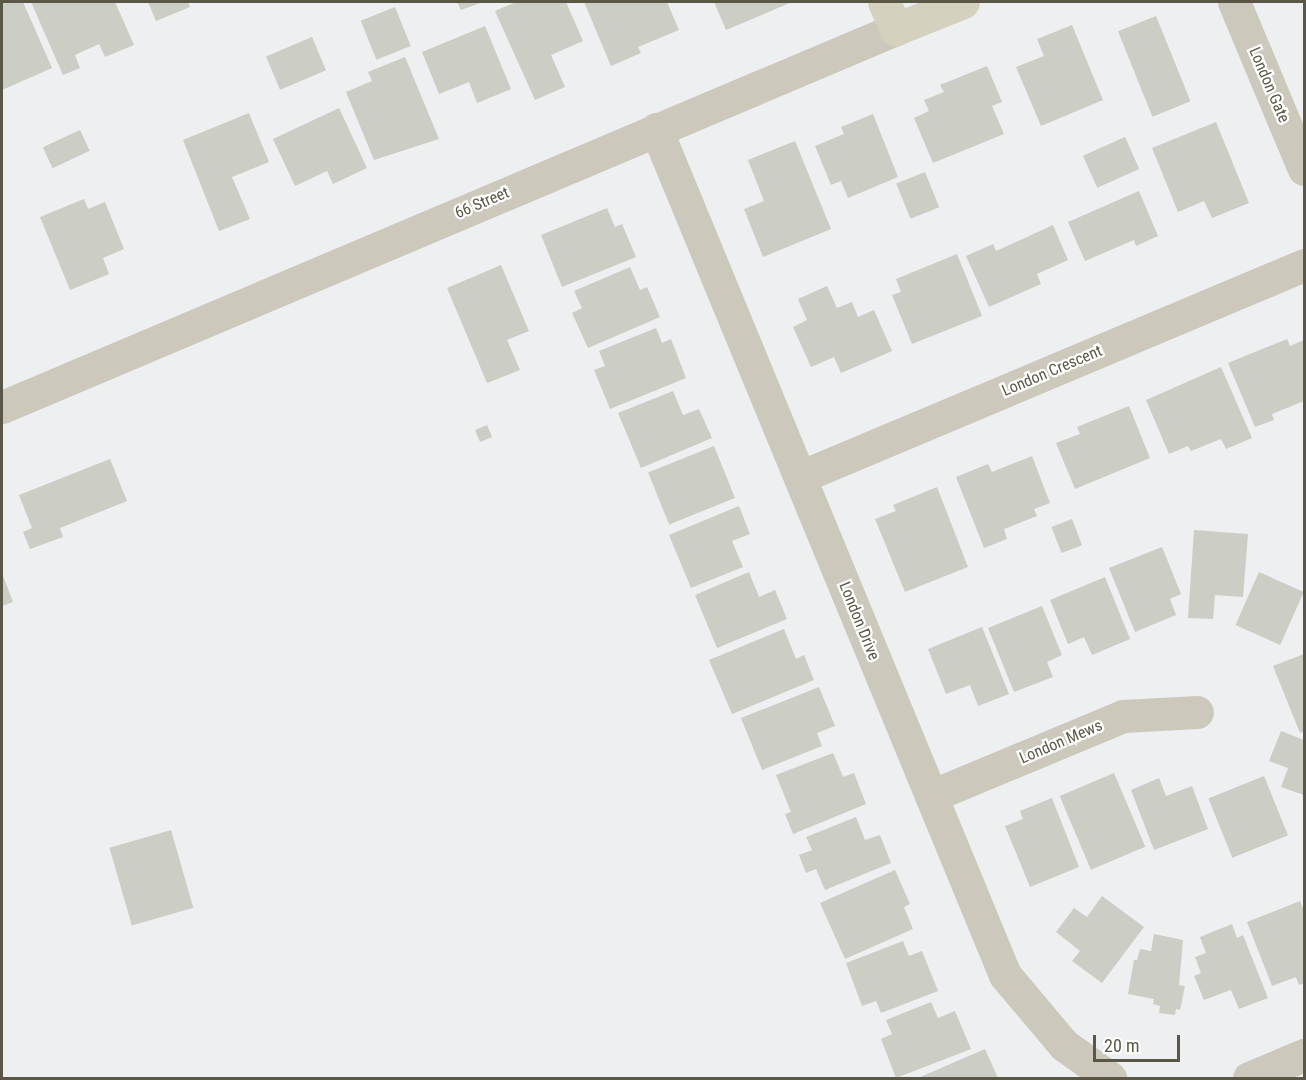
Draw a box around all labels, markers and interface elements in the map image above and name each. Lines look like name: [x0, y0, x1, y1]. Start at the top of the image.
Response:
street label: London Gate: [1245, 44, 1293, 126]
street label: 66 Street: [452, 183, 512, 223]
street label: London Crescent: [999, 341, 1105, 401]
street label: London Drive: [835, 579, 883, 663]
street label: London Mews: [1017, 716, 1105, 768]
scale bar: [1096, 1023, 1183, 1061]
text: 20 m: [1104, 1035, 1139, 1056]

